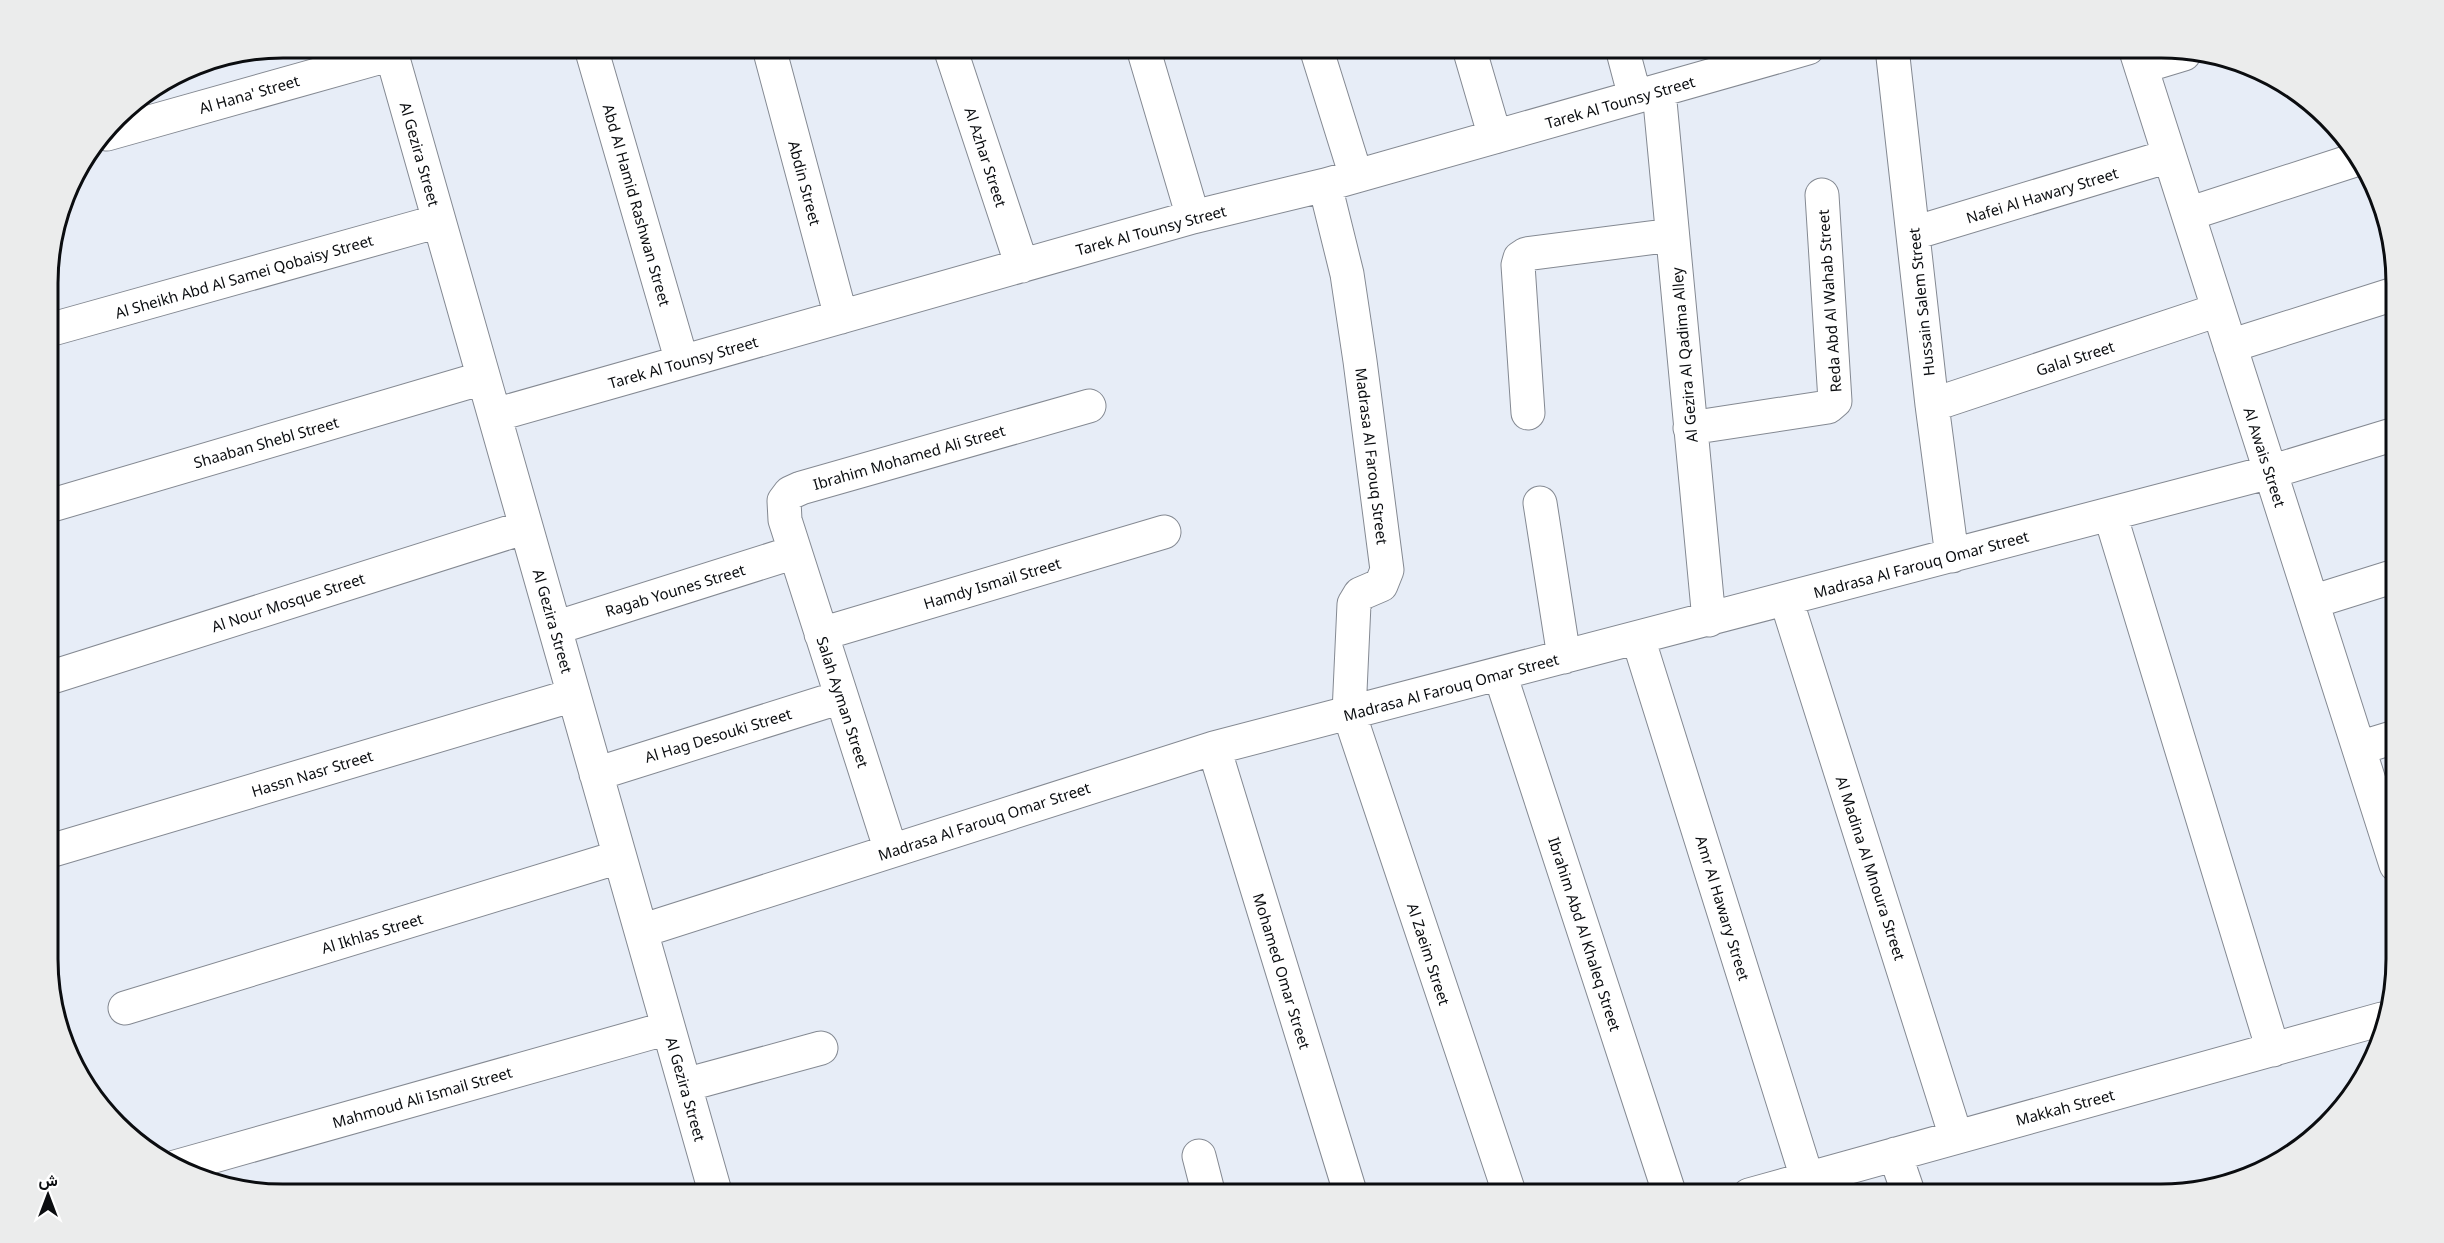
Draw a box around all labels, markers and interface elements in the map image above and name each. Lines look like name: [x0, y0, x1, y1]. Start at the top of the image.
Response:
street label: Al Hana' Street: [196, 70, 302, 118]
street label: Tarek Al Tounsy Street: [1543, 71, 1698, 133]
street label: Al Gezira Street: [396, 100, 445, 209]
street label: Abd Al Hamid Rashwan Street: [599, 102, 676, 309]
street label: Al Azhar Street: [960, 105, 1012, 210]
street label: Abdin Street: [784, 138, 826, 228]
street label: Nafei Al Hawary Street: [1964, 162, 2121, 228]
street label: Tarek Al Tounsy Street: [1074, 200, 1229, 260]
street label: Reda Abd Al Wahab Street: [1813, 208, 1845, 393]
street label: Hussain Salem Street: [1903, 226, 1939, 377]
street label: Al Sheikh Abd Al Samei Qobaisy Street: [113, 229, 376, 322]
street label: Al Gezira Al Qadima Alley: [1666, 266, 1702, 443]
street label: Tarek Al Tounsy Street: [606, 331, 761, 393]
street label: Galal Street: [2033, 336, 2117, 380]
street label: Madrasa Al Farouq Street: [1351, 367, 1393, 546]
street label: Al Awais Street: [2239, 404, 2291, 510]
street label: Shaaban Shebl Street: [191, 412, 341, 472]
street label: Ibrahim Mohamed Ali Street: [811, 420, 1008, 494]
street label: Madrasa Al Farouq Omar Street: [1811, 525, 2031, 602]
street label: Hamdy Ismail Street: [921, 552, 1064, 613]
street label: Ragab Younes Street: [603, 559, 748, 621]
street label: Al Gezira Street: [529, 567, 578, 676]
street label: Al Nour Mosque Street: [209, 568, 368, 636]
street label: Salah Ayman Street: [812, 634, 874, 771]
street label: Madrasa Al Farouq Omar Street: [1341, 648, 1561, 725]
street label: Al Hag Desouki Street: [642, 703, 794, 767]
street label: Hassn Nasr Street: [249, 745, 376, 801]
street label: Al Madina Al Mnoura Street: [1832, 773, 1910, 963]
street label: Madrasa Al Farouq Omar Street: [875, 777, 1093, 865]
street label: Amr Al Hawary Street: [1691, 833, 1755, 983]
street label: Ibrahim Abd Al Khaleq Street: [1544, 834, 1626, 1034]
street label: Mohamed Omar Street: [1249, 891, 1315, 1052]
street label: Al Zaeim Street: [1403, 900, 1455, 1008]
street label: Al Ikhlas Street: [319, 908, 426, 958]
street label: Al Gezira Street: [662, 1035, 711, 1144]
street label: Mahmoud Ali Ismail Street: [330, 1062, 515, 1132]
street label: Makkah Street: [2013, 1084, 2117, 1130]
north arrow: [18, 1165, 78, 1225]
text: ش: [38, 1169, 58, 1191]

